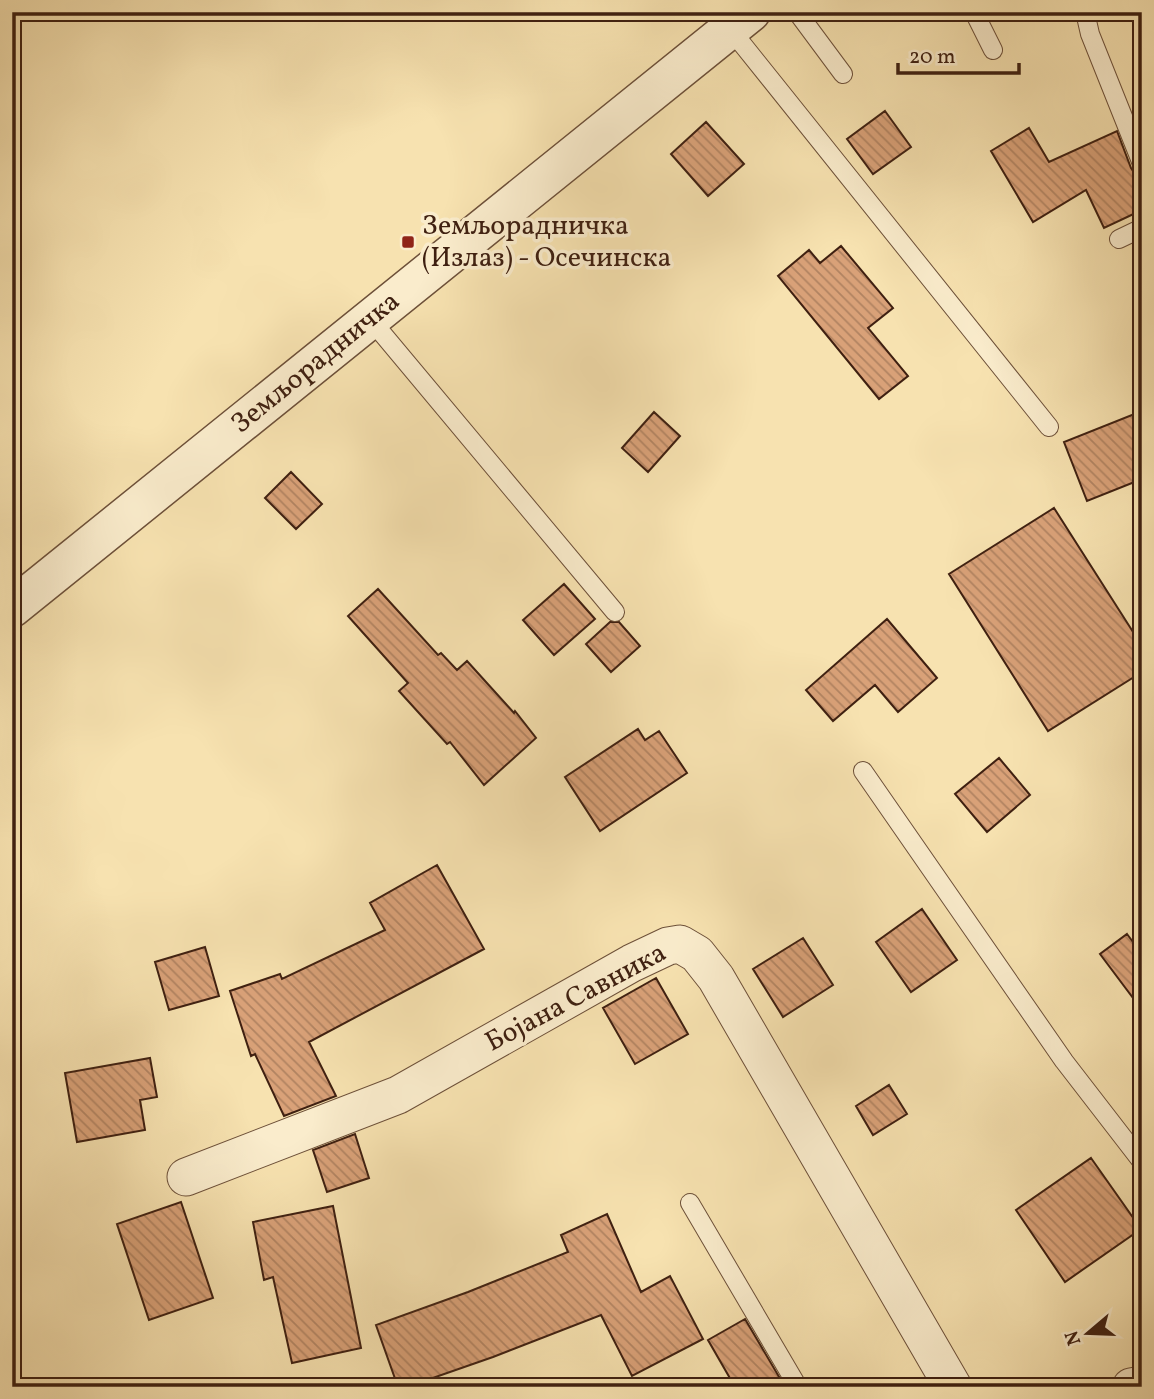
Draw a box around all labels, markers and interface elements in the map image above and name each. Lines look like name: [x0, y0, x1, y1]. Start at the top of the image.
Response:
scale bar: [898, 32, 1019, 76]
text: 20 m: [909, 43, 955, 72]
place label: Земљорадничка (Излаз) - Осечинска: [422, 207, 671, 278]
marker: Земљорадничка (Излаз) - Осечинска: [400, 234, 416, 250]
street label: Земљорадничка: [223, 283, 409, 443]
street label: Бојана Савника: [479, 934, 673, 1062]
north arrow: [1052, 1298, 1122, 1368]
text: N: [1059, 1327, 1088, 1349]

